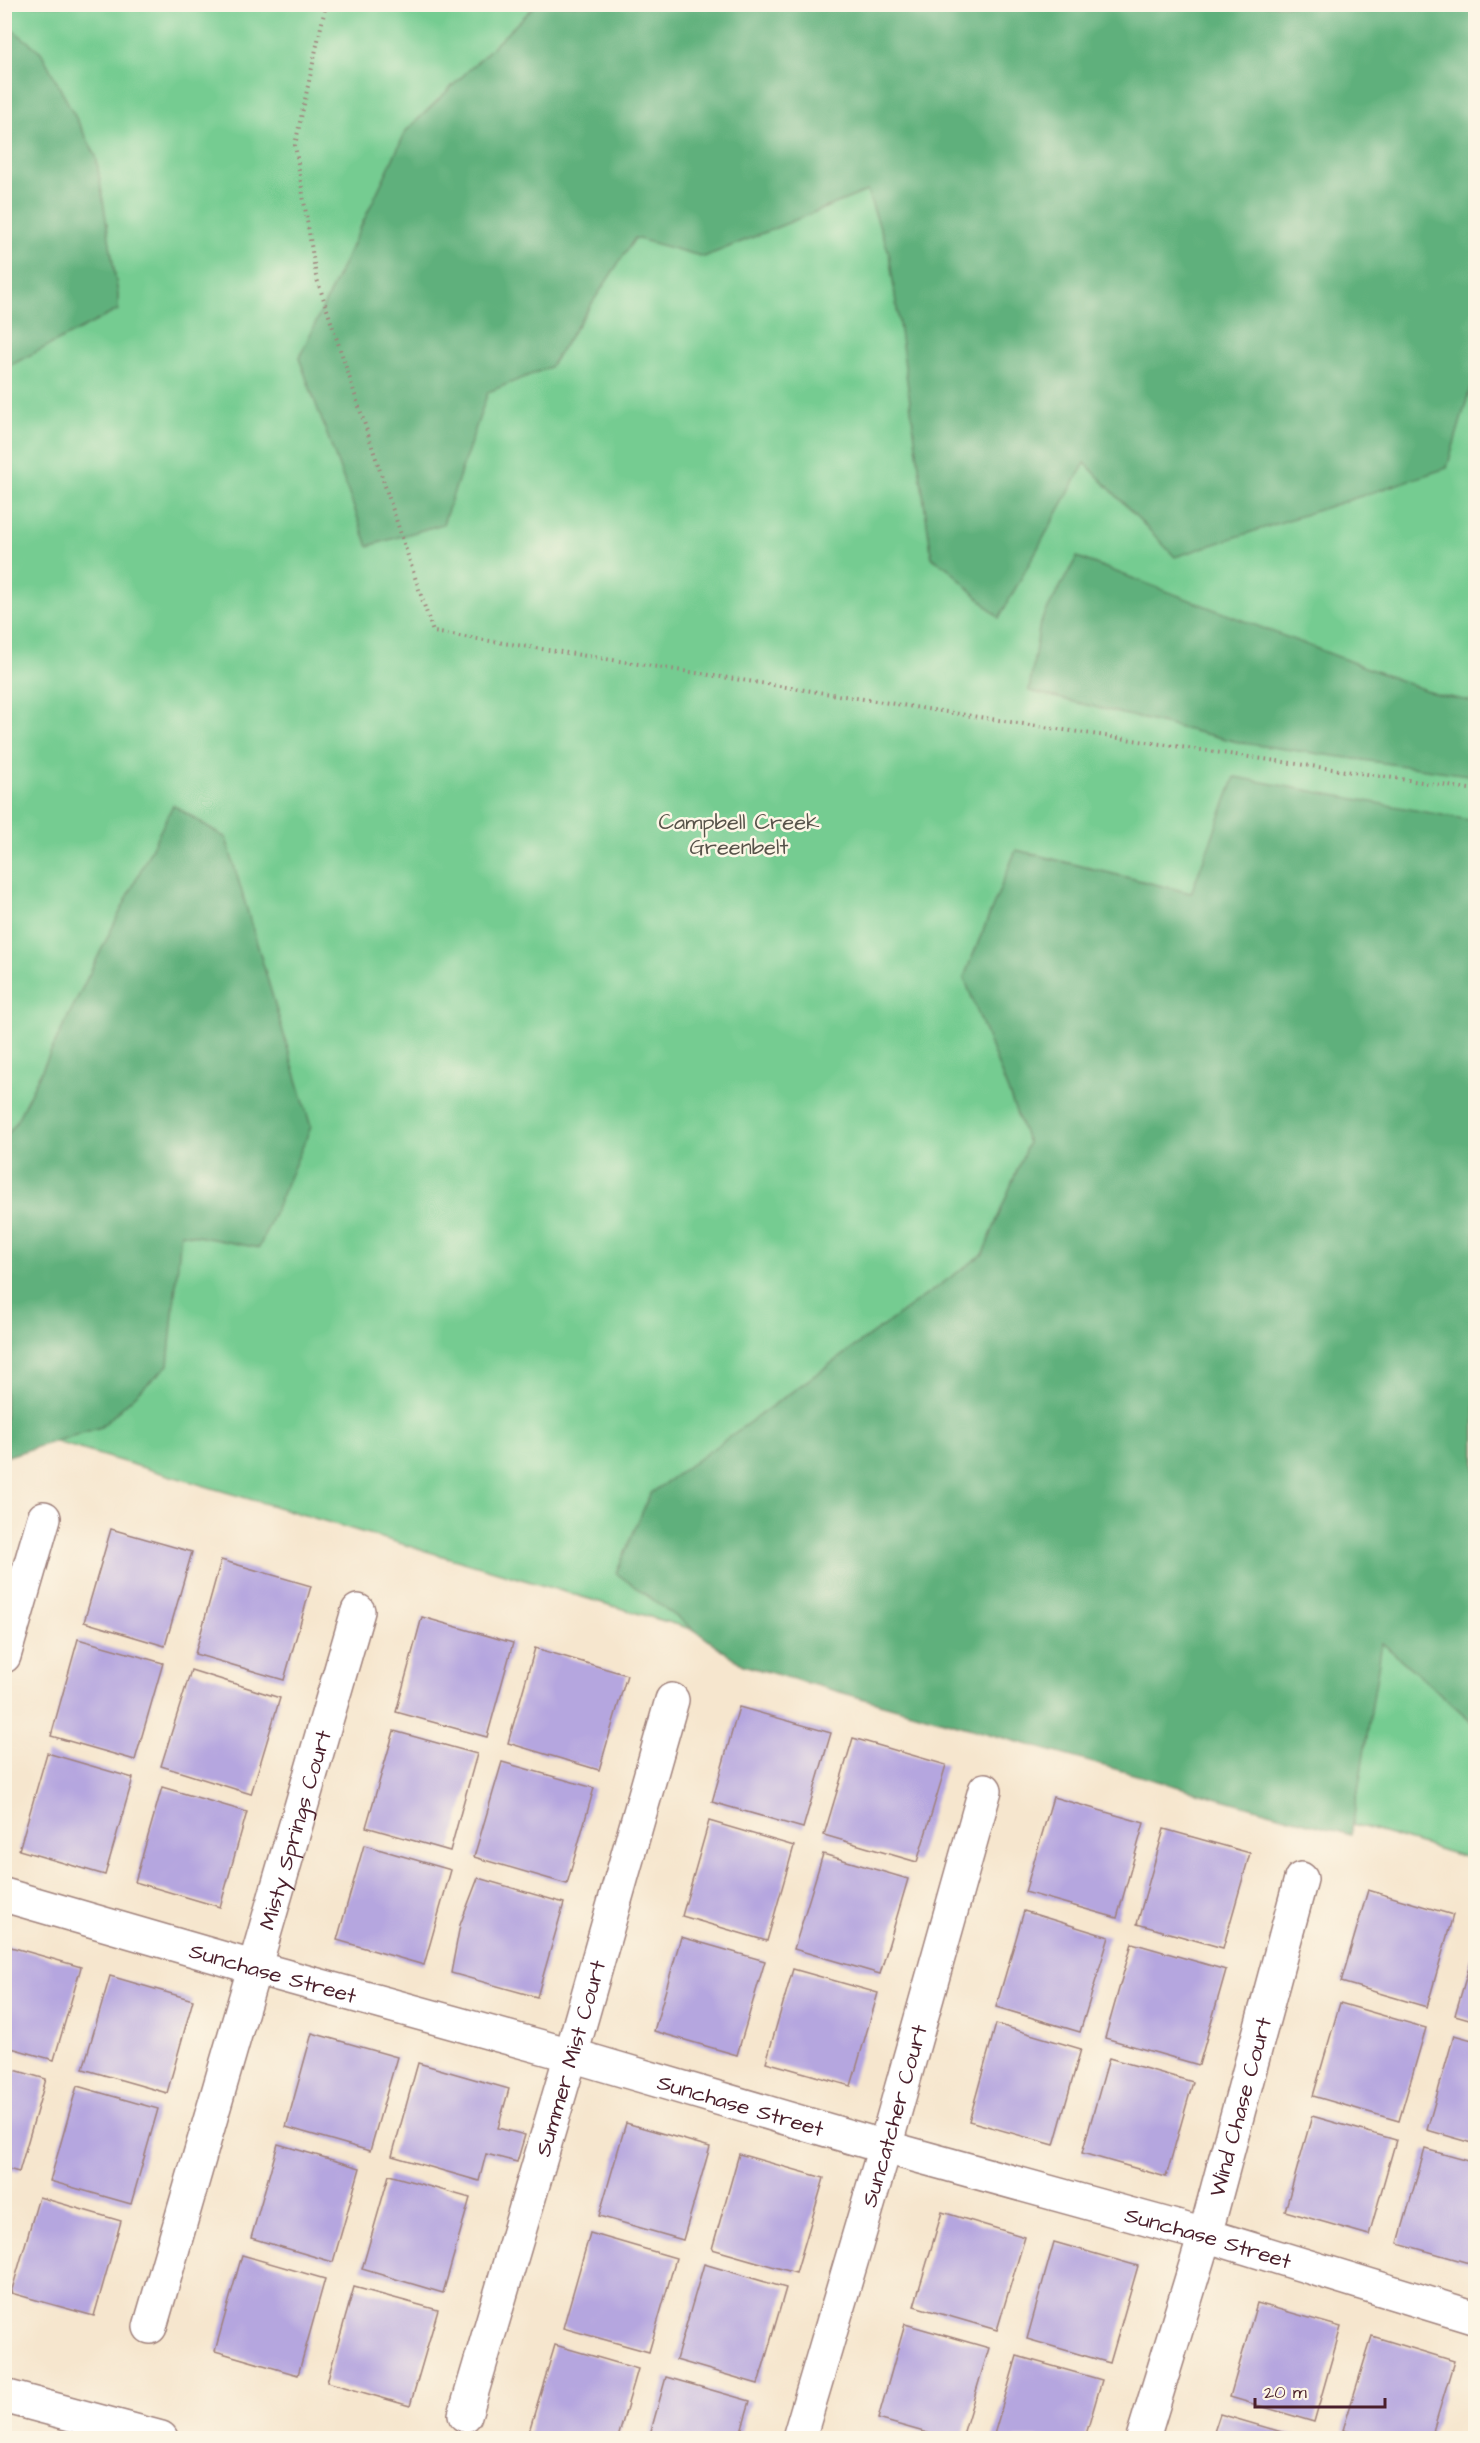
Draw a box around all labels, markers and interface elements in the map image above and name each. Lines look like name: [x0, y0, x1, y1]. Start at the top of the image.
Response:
park label: Campbell Creek Greenbelt: [658, 807, 820, 863]
street label: Misty Springs Court: [252, 1726, 340, 1934]
street label: Sunchase Street: [186, 1936, 360, 2012]
street label: Summer Mist Court: [528, 1957, 614, 2160]
street label: Wind Chase Court: [1202, 2014, 1280, 2200]
street label: Suncatcher Court: [854, 2021, 936, 2211]
street label: Sunchase Street: [653, 2067, 827, 2145]
street label: Sunchase Street: [1121, 2200, 1295, 2278]
scale bar: [1255, 2371, 1386, 2409]
text: 20 m: [1264, 2380, 1307, 2405]

